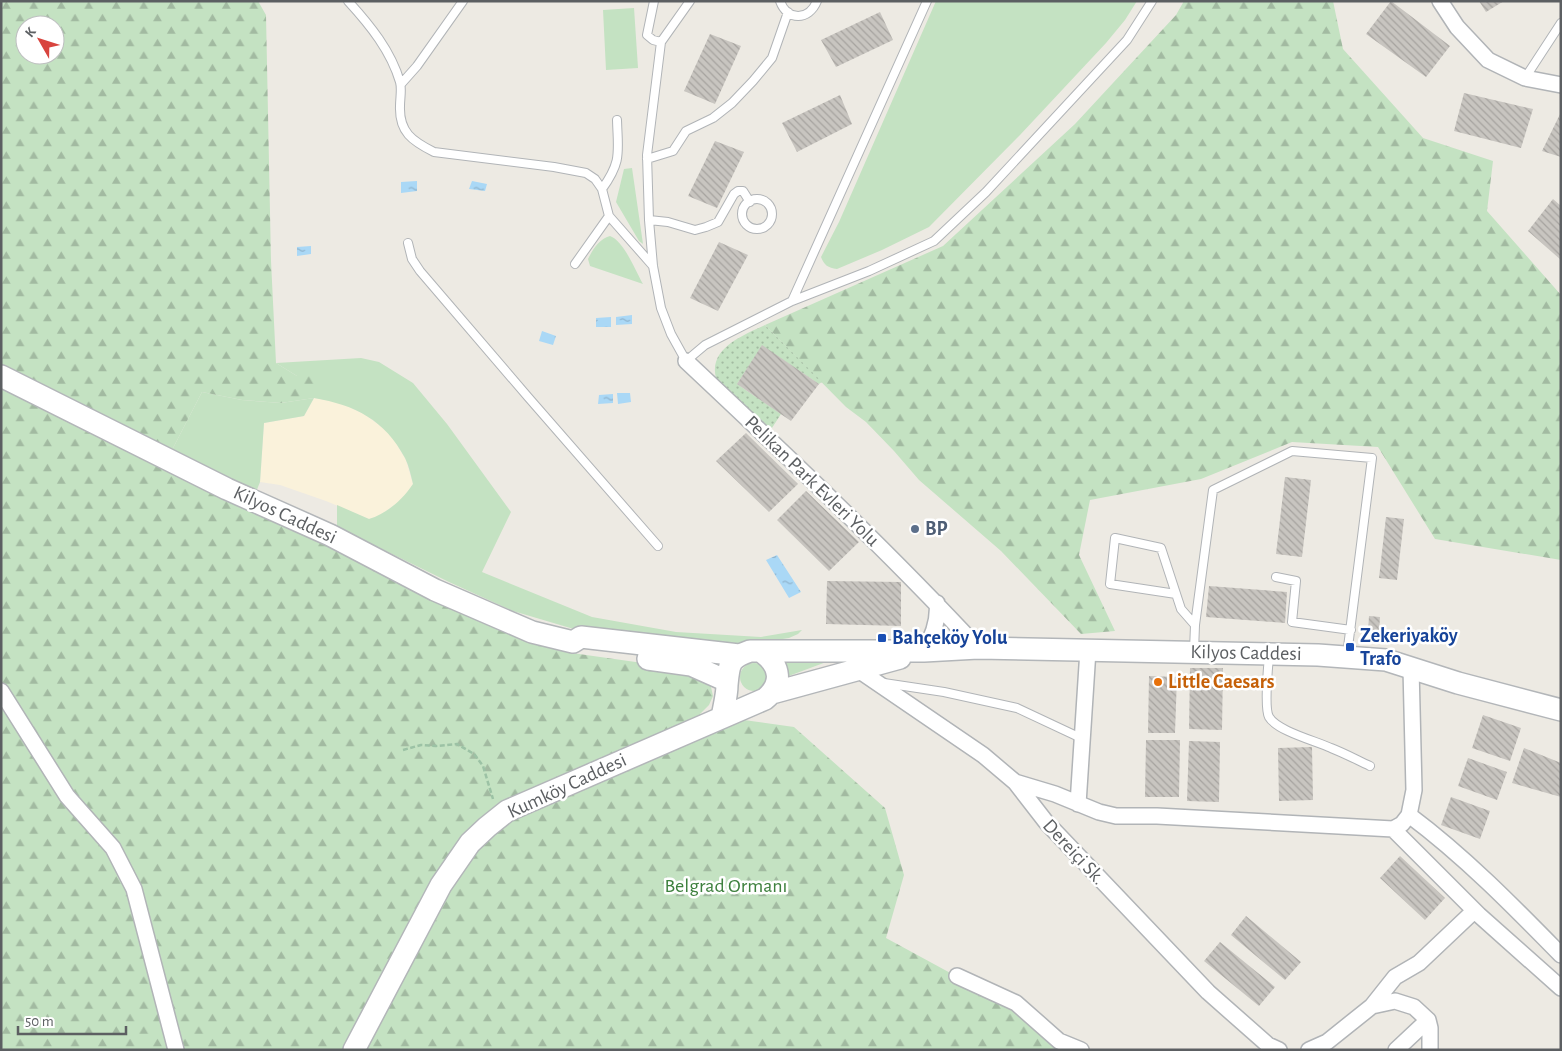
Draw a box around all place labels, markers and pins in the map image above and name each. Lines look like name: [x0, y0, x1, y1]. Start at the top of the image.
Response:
place label: BP: [925, 519, 948, 539]
marker: BP: [909, 523, 921, 535]
place label: Zekeriyaköy Trafo: [1360, 626, 1458, 669]
place label: Bahçeköy Yolu: [892, 628, 1008, 648]
marker: Bahçeköy Yolu: [876, 632, 888, 644]
marker: Zekeriyaköy Trafo: [1344, 641, 1356, 653]
place label: Little Caesars: [1168, 672, 1275, 692]
marker: Little Caesars: [1152, 676, 1164, 688]

